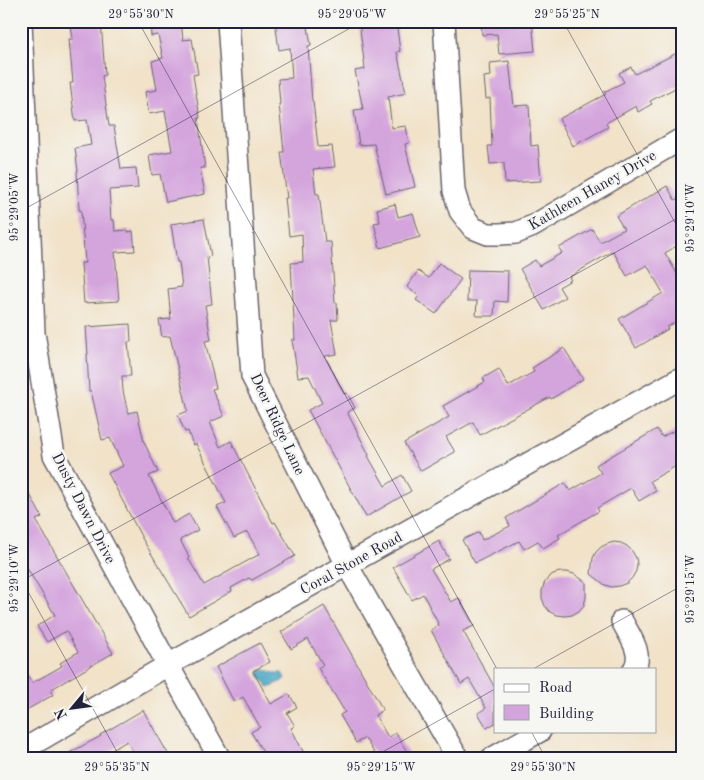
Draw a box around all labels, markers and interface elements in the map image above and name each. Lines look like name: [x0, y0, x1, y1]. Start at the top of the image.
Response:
text: 29°55'30"N: [108, 8, 174, 21]
text: 95°29'05"W: [317, 8, 387, 21]
text: 29°55'25"N: [534, 8, 600, 21]
street label: Kathleen Haney Drive: [526, 149, 659, 234]
text: 95°29'05"W: [8, 172, 21, 242]
text: 95°29'10"W: [684, 183, 697, 253]
street label: Deer Ridge Lane: [247, 372, 307, 478]
street label: Dusty Dawn Drive: [48, 451, 117, 567]
street label: Coral Stone Road: [298, 530, 405, 598]
text: 95°29'10"W: [8, 543, 21, 613]
text: 95°29'15"W: [684, 554, 697, 624]
legend: [494, 668, 656, 732]
text: Road: [539, 681, 573, 696]
north arrow: [48, 682, 98, 732]
text: N: [53, 705, 70, 722]
text: Building: [539, 707, 594, 722]
text: 29°55'35"N: [84, 761, 150, 774]
text: 95°29'15"W: [346, 761, 416, 774]
text: 29°55'30"N: [510, 761, 576, 774]

